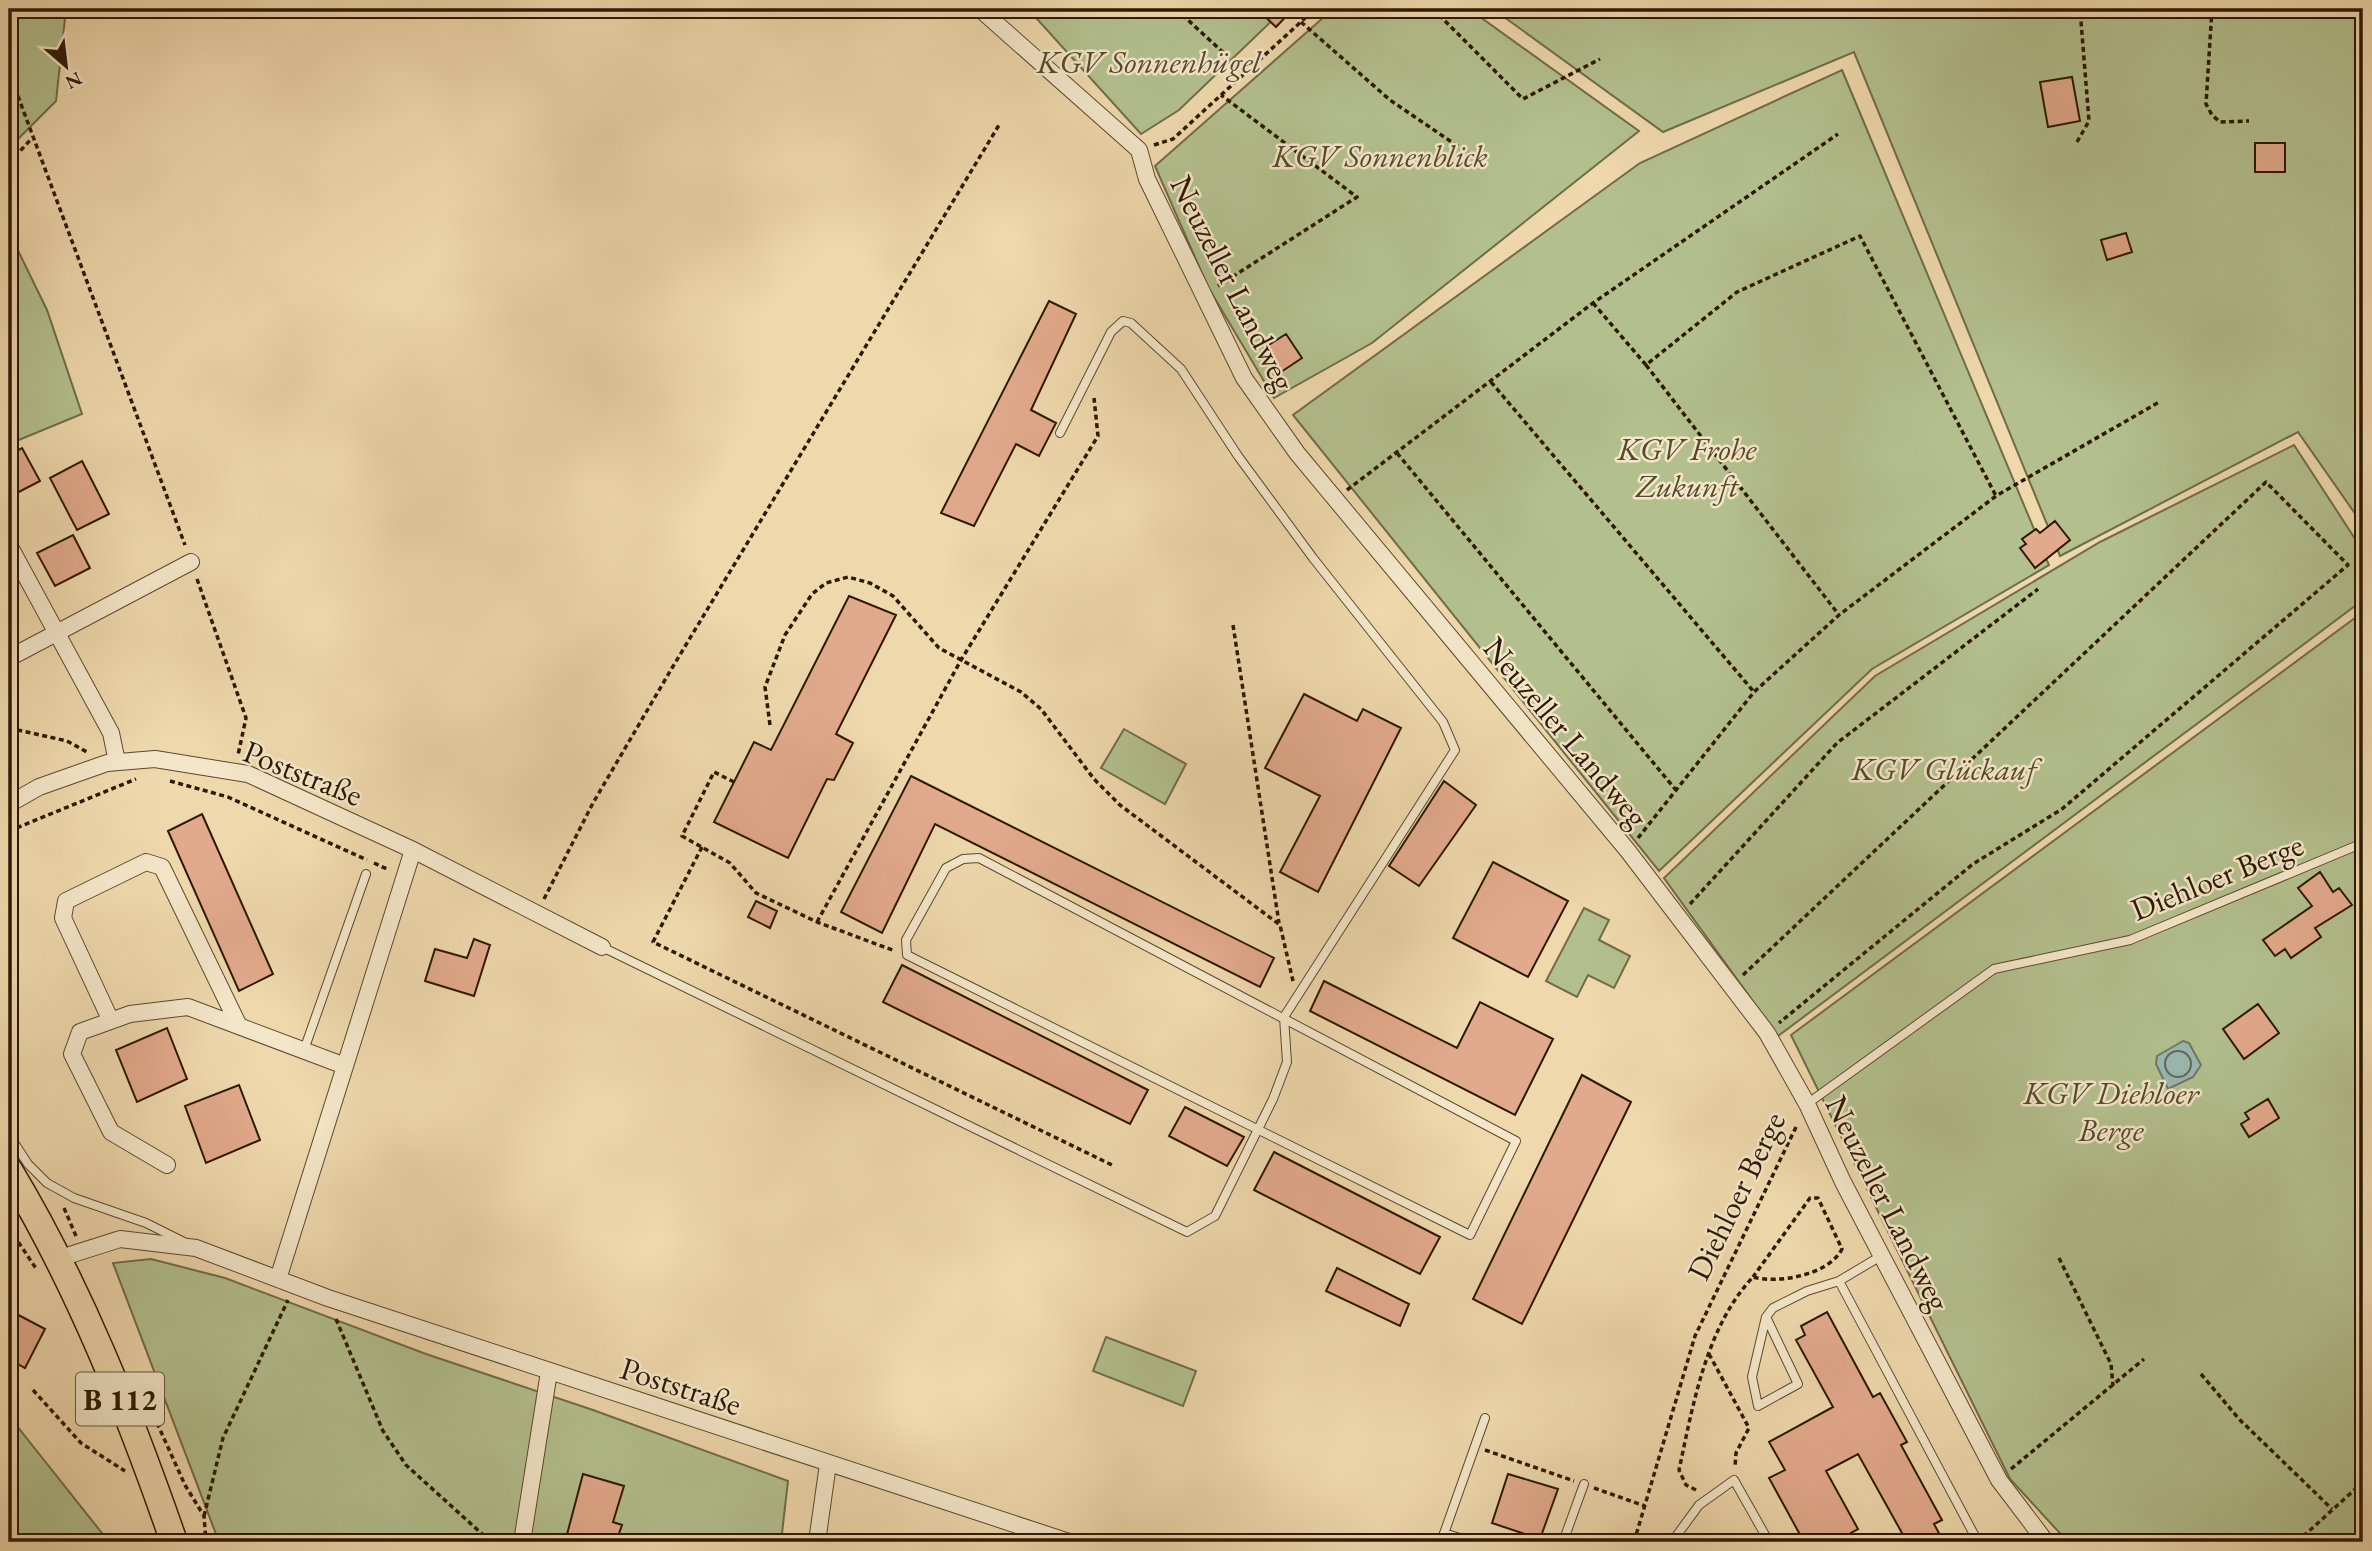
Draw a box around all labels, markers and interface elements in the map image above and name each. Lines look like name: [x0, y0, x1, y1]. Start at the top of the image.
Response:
north arrow: [32, 32, 102, 102]
park label: KGV Sonnenhügel: [1036, 41, 1262, 83]
text: N: [61, 66, 86, 96]
park label: KGV Sonnenblick: [1271, 135, 1488, 177]
street label: Neuzeller Landweg: [1161, 168, 1306, 399]
park label: KGV Frohe Zukunft: [1616, 428, 1758, 507]
street label: Neuzeller Landweg: [1474, 628, 1659, 837]
street label: Poststraße: [237, 730, 369, 816]
park label: KGV Glückauf: [1850, 748, 2043, 790]
street label: Diehloer Berge: [2125, 823, 2309, 931]
park label: KGV Diehloer Berge: [2022, 1072, 2200, 1151]
street label: Neuzeller Landweg: [1816, 1088, 1961, 1319]
street label: Diehloer Berge: [1677, 1105, 1795, 1287]
street label: Poststraße: [615, 1347, 747, 1425]
road number: B 112: [76, 1372, 164, 1426]

